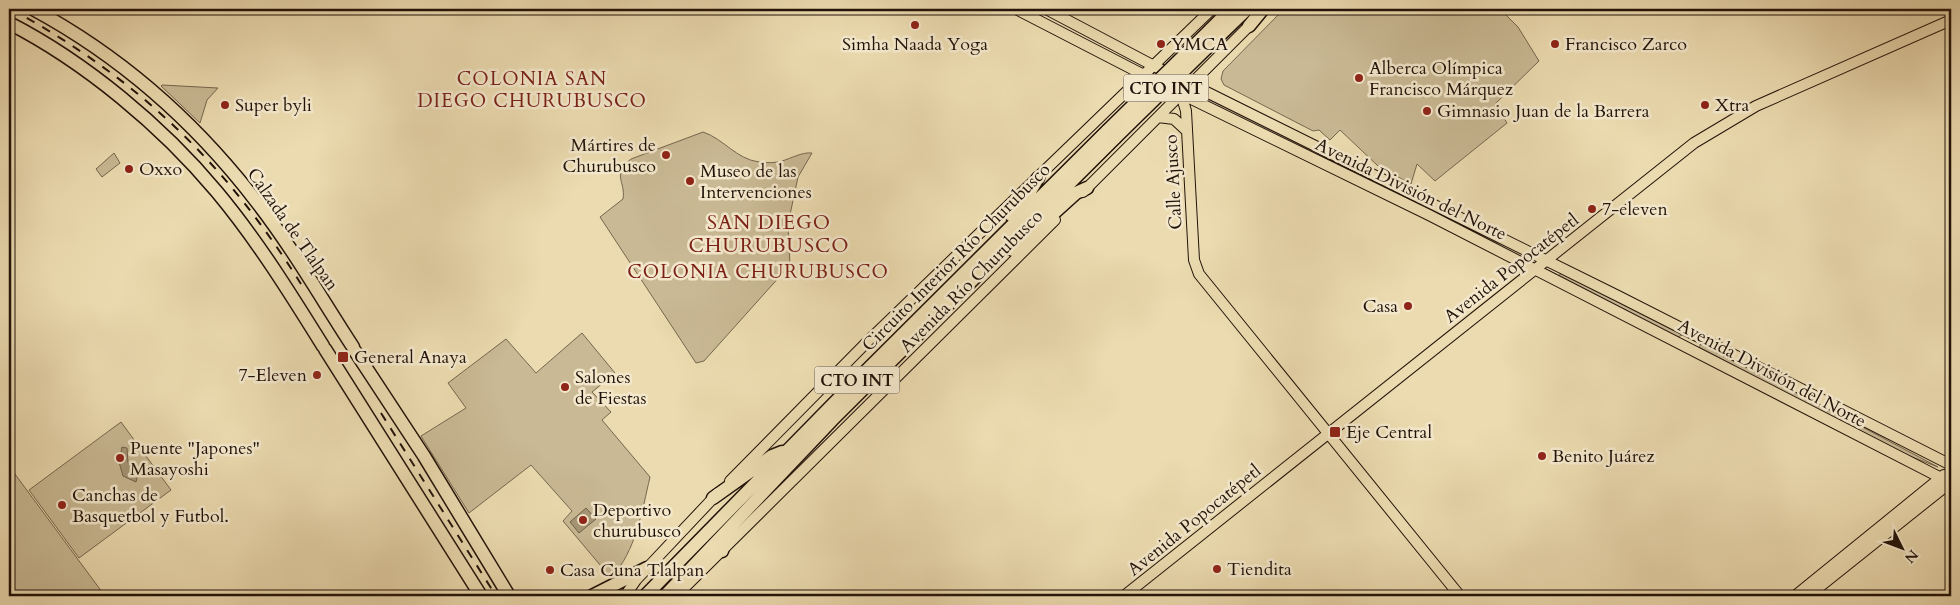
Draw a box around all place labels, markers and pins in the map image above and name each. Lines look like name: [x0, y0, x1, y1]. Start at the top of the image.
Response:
marker: Simha Naada Yoga: [909, 19, 921, 31]
place label: Simha Naada Yoga: [842, 32, 988, 57]
place label: YMCA: [1171, 32, 1228, 57]
place label: Francisco Zarco: [1565, 32, 1687, 57]
marker: YMCA: [1155, 38, 1167, 50]
marker: Francisco Zarco: [1549, 38, 1561, 50]
place label: Alberca Olímpica Francisco Márquez: [1369, 56, 1513, 102]
marker: Alberca Olímpica Francisco Márquez: [1353, 72, 1365, 84]
place label: Super byli: [235, 93, 312, 118]
place label: Xtra: [1715, 93, 1749, 118]
marker: Super byli: [219, 99, 231, 111]
place label: Gimnasio Juan de la Barrera: [1437, 99, 1650, 124]
marker: Xtra: [1699, 99, 1711, 111]
marker: Gimnasio Juan de la Barrera: [1421, 105, 1433, 117]
place label: Mártires de Churubusco: [563, 133, 656, 179]
marker: Mártires de Churubusco: [660, 149, 672, 161]
place label: Oxxo: [139, 157, 182, 182]
place label: Museo de las Intervenciones: [700, 159, 812, 205]
marker: Oxxo: [123, 163, 135, 175]
marker: Museo de las Intervenciones: [684, 175, 696, 187]
place label: 7-eleven: [1602, 197, 1668, 222]
marker: 7-eleven: [1586, 203, 1598, 215]
place label: Casa: [1363, 294, 1398, 319]
marker: Casa: [1402, 300, 1414, 312]
place label: General Anaya: [354, 345, 467, 370]
marker: General Anaya: [336, 350, 350, 364]
place label: 7-Eleven: [238, 363, 308, 388]
place label: Salones de Fiestas: [575, 365, 647, 411]
marker: 7-Eleven: [311, 369, 323, 381]
marker: Salones de Fiestas: [559, 381, 571, 393]
place label: Eje Central: [1346, 420, 1432, 445]
marker: Eje Central: [1328, 425, 1342, 439]
place label: Puente "Japones" Masayoshi: [130, 436, 260, 482]
place label: Benito Juárez: [1552, 444, 1654, 469]
marker: Benito Juárez: [1536, 450, 1548, 462]
marker: Puente "Japones" Masayoshi: [114, 452, 126, 464]
place label: Canchas de Basquetbol y Futbol.: [72, 483, 229, 529]
place label: Deportivo churubusco: [593, 498, 681, 544]
marker: Canchas de Basquetbol y Futbol.: [56, 499, 68, 511]
marker: Deportivo churubusco: [577, 514, 589, 526]
place label: Tiendita: [1227, 557, 1292, 582]
place label: Casa Cuna Tlalpan: [560, 558, 705, 583]
marker: Tiendita: [1211, 563, 1223, 575]
marker: Casa Cuna Tlalpan: [544, 564, 556, 576]

